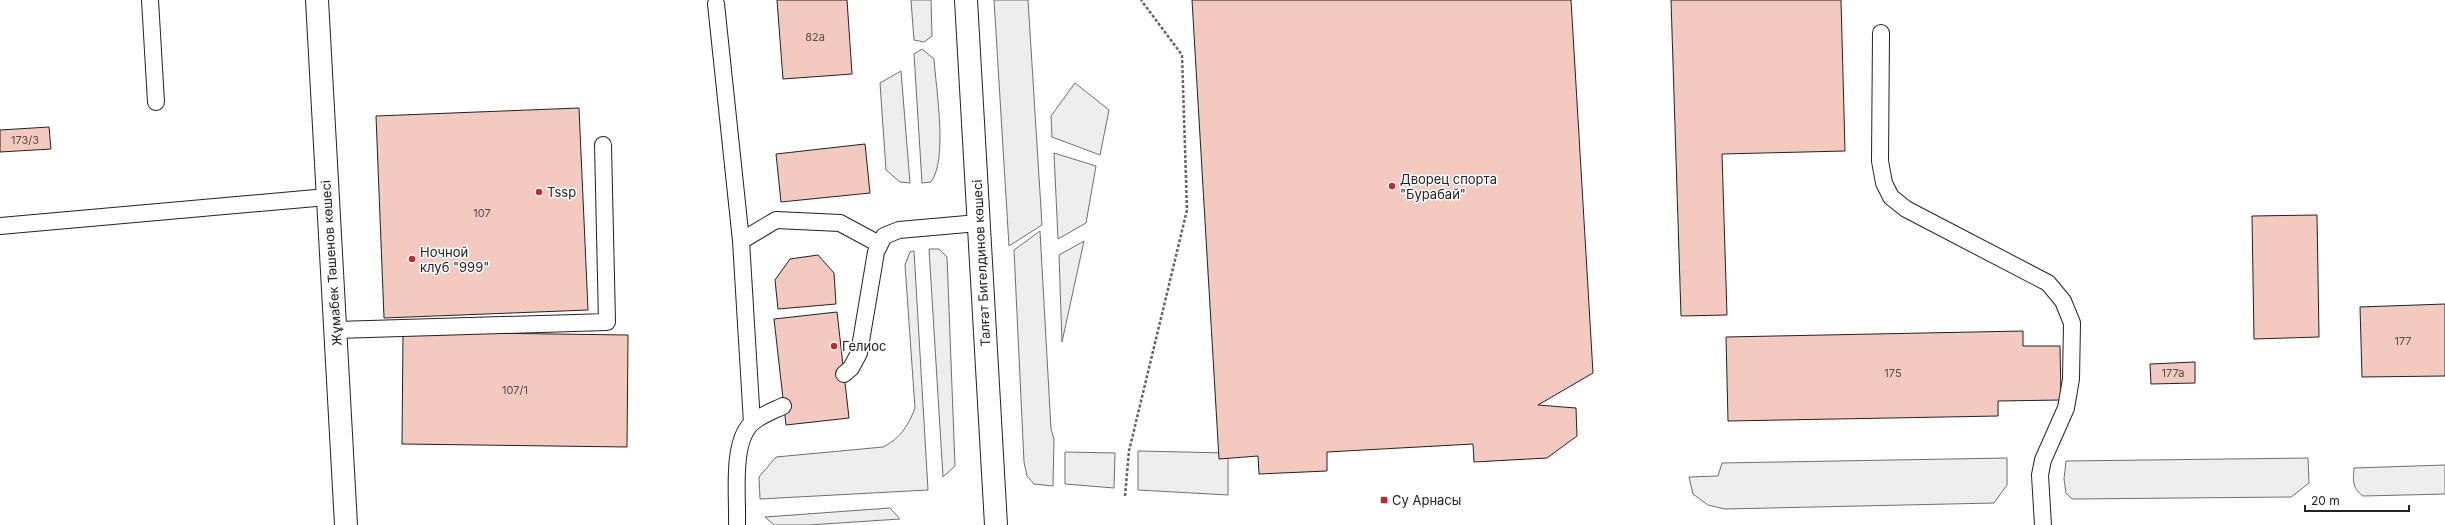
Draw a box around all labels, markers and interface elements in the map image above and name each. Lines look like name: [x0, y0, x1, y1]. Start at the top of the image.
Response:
house number: 82а: [805, 30, 825, 44]
house number: 173/3: [11, 133, 39, 147]
place label: Дворец спорта "Бурабай": [1400, 171, 1497, 202]
street label: Талғат Бигелдинов көшесі: [969, 179, 993, 347]
street label: Жұмабек Тәшенов көшесі: [317, 180, 345, 346]
marker: Дворец спорта "Бурабай": [1387, 181, 1397, 191]
place label: Tssp: [547, 184, 576, 200]
marker: Tssp: [534, 187, 544, 197]
house number: 107: [473, 206, 491, 220]
place label: Ночной клуб "999": [420, 244, 489, 275]
marker: Ночной клуб "999": [407, 254, 417, 264]
house number: 177: [2394, 334, 2412, 348]
place label: Гелиос: [842, 338, 886, 354]
marker: Гелиос: [829, 341, 839, 351]
house number: 175: [1884, 366, 1902, 380]
house number: 177а: [2162, 366, 2184, 380]
house number: 107/1: [502, 383, 528, 397]
scale bar: [2305, 487, 2409, 513]
place label: Су Арнасы: [1392, 492, 1461, 508]
text: 20 m: [2311, 493, 2340, 508]
marker: Су Арнасы: [1379, 495, 1389, 505]

